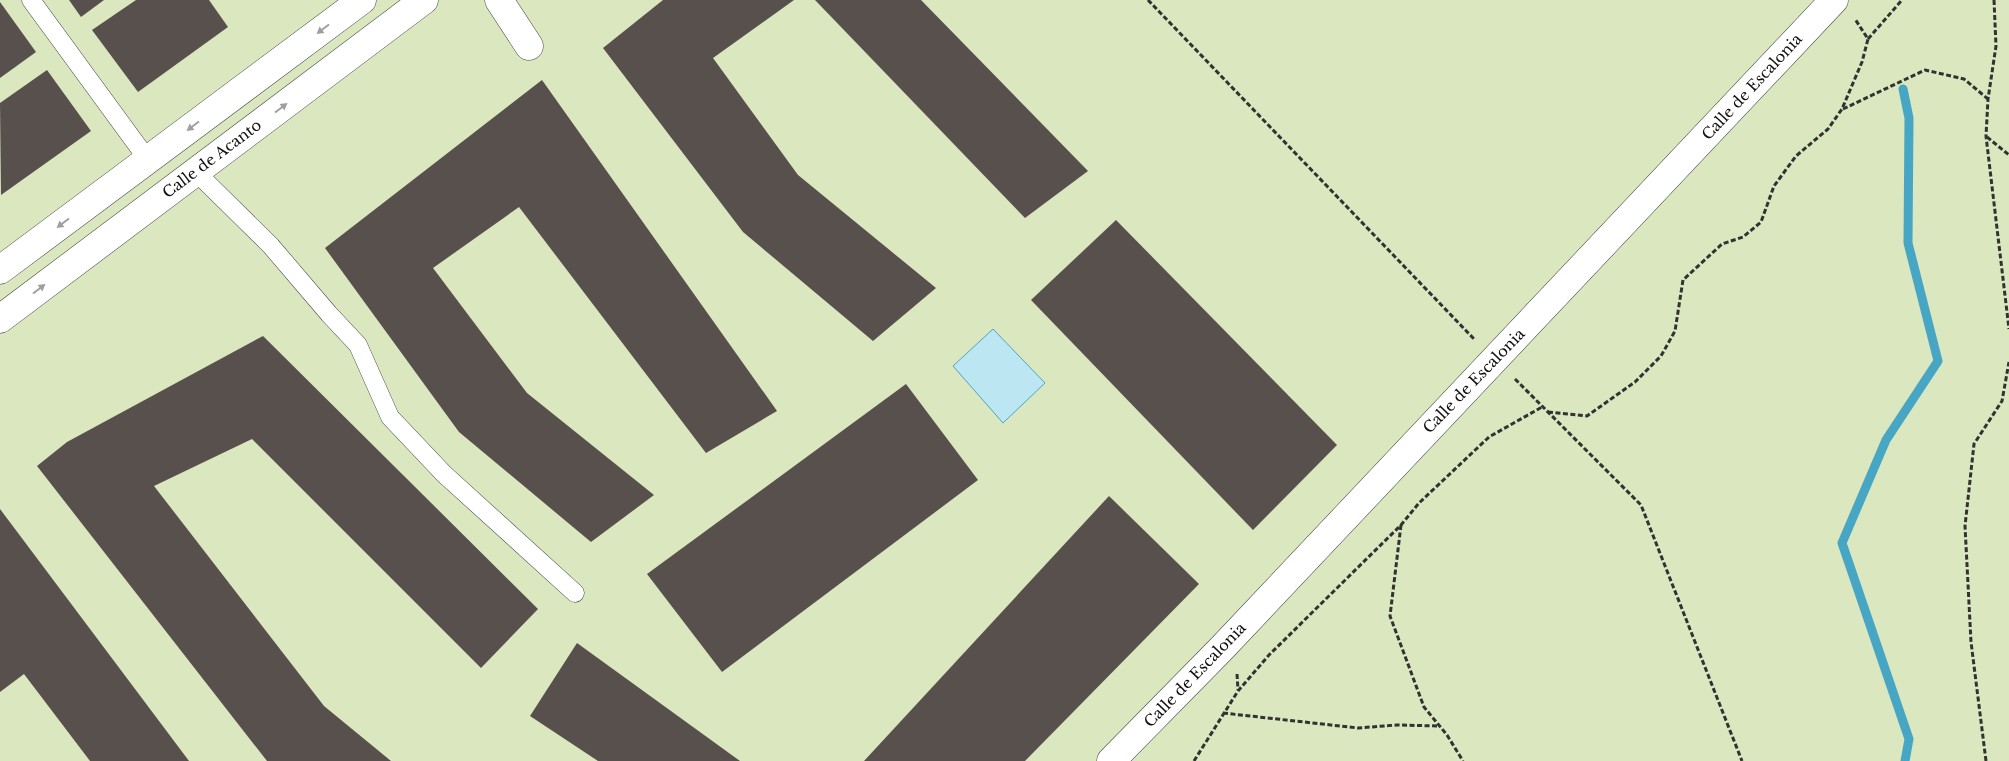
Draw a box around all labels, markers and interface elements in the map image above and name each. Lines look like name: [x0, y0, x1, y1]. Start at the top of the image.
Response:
one-way arrow: [316, 24, 330, 34]
street label: Calle de Escalonia: [1697, 29, 1806, 144]
one-way arrow: [274, 102, 287, 113]
street label: Calle de Acanto: [158, 115, 265, 202]
one-way arrow: [186, 121, 200, 131]
one-way arrow: [57, 218, 70, 229]
one-way arrow: [32, 284, 45, 295]
street label: Calle de Escalonia: [1419, 324, 1529, 437]
street label: Calle de Escalonia: [1140, 618, 1250, 731]

